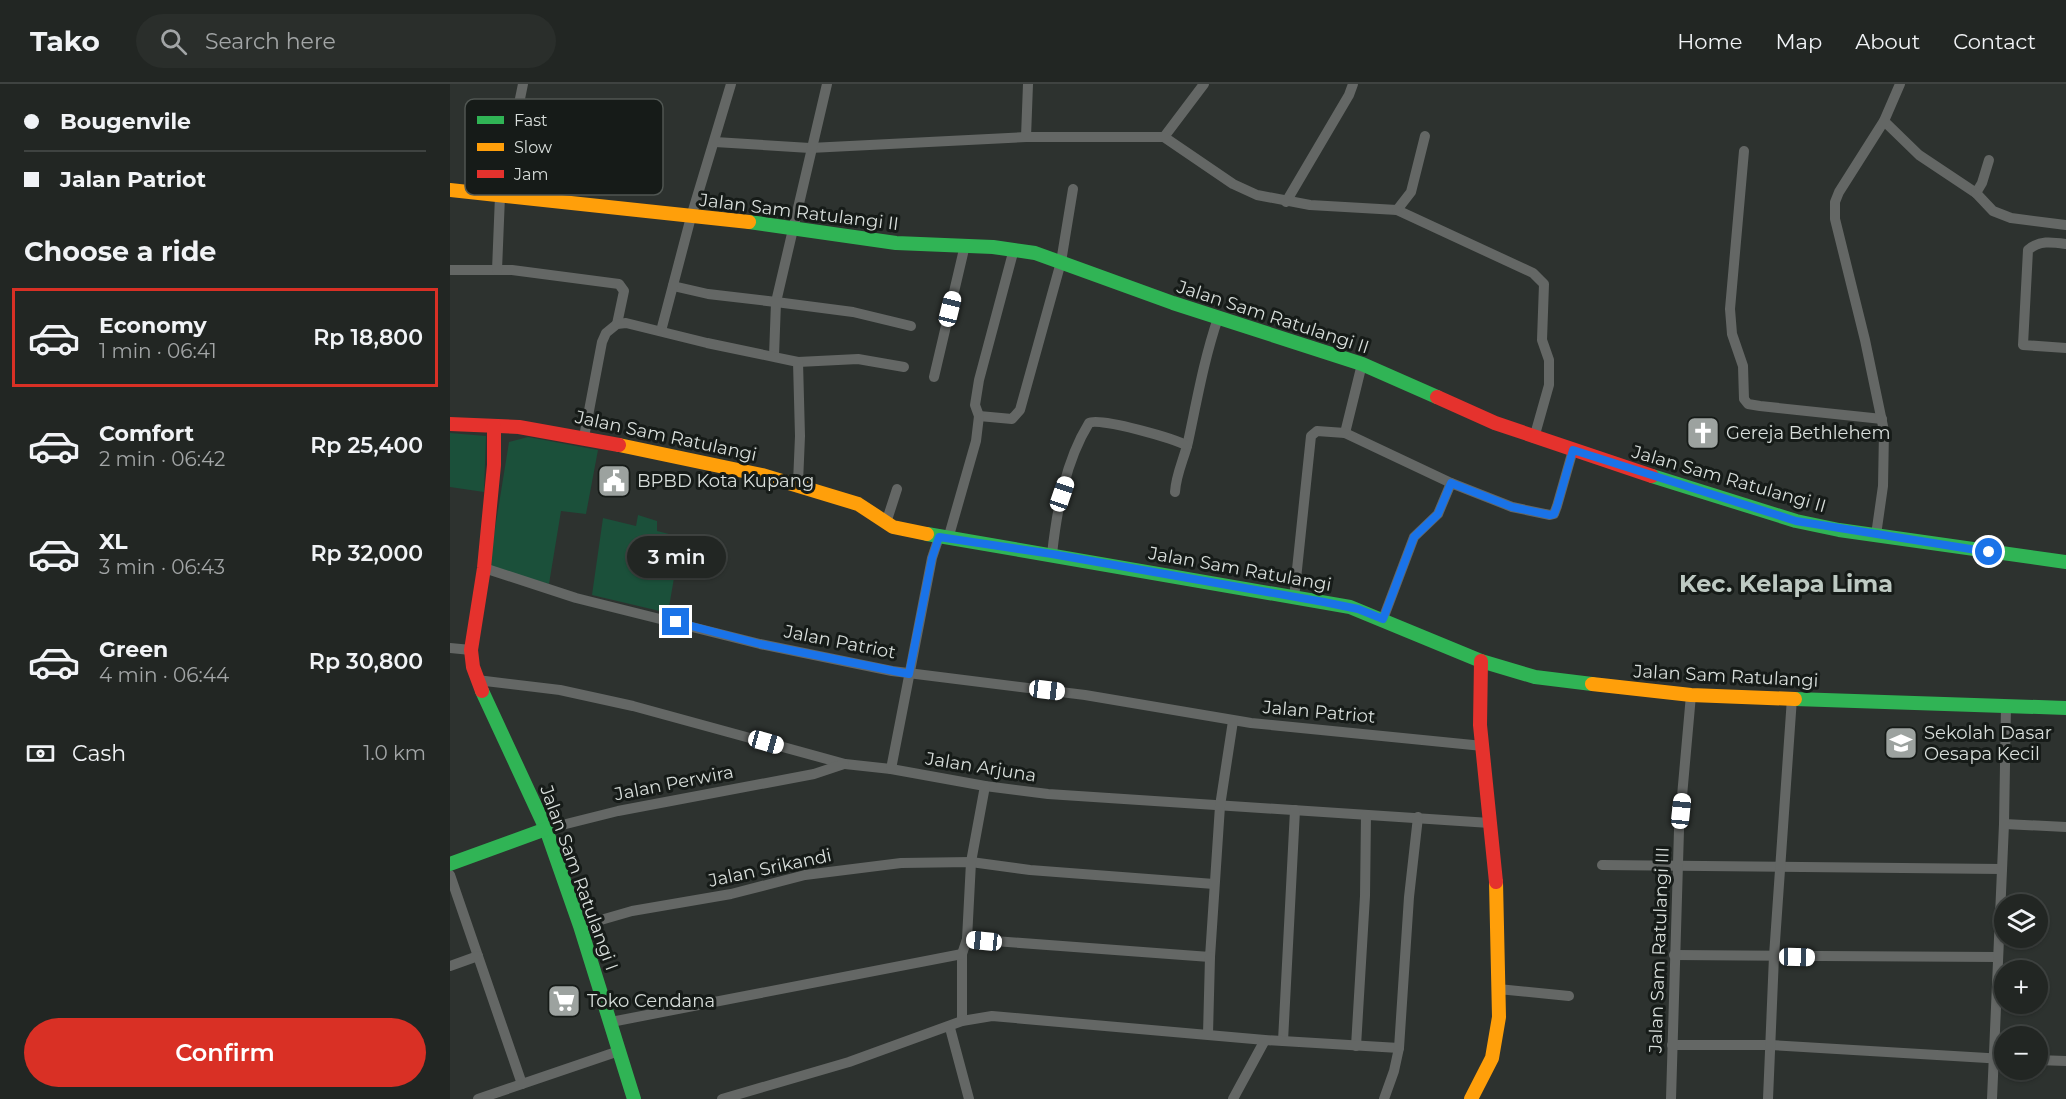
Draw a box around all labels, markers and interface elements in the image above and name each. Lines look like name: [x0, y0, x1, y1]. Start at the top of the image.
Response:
search box: [136, 14, 556, 68]
text: Tako: [30, 24, 100, 58]
icon: search: [157, 25, 190, 58]
text: Search here: [205, 28, 336, 55]
text: Home: [1677, 29, 1742, 54]
text: Map: [1775, 29, 1822, 54]
text: About: [1855, 29, 1920, 54]
text: Contact: [1953, 29, 2036, 54]
legend: [465, 99, 663, 195]
text: Bougenvile: [60, 108, 191, 135]
text: Fast: [514, 111, 548, 130]
text: Slow: [514, 138, 552, 157]
text: Jam: [513, 165, 548, 184]
text: Jalan Patriot: [60, 166, 206, 193]
street label: Jalan Sam Ratulangi II: [697, 189, 900, 235]
text: Choose a ride: [24, 235, 216, 268]
street label: Jalan Sam Ratulangi II: [1173, 275, 1372, 358]
car: [937, 289, 963, 329]
icon: car: [27, 311, 81, 365]
text: Economy: [99, 312, 207, 339]
text: Rp 18,800: [313, 324, 423, 351]
text: 1 min · 06:41: [99, 339, 217, 363]
street label: Jalan Sam Ratulangi: [572, 406, 759, 466]
church icon: Gereja Bethlehem: [1685, 415, 1721, 451]
icon: car: [27, 419, 81, 473]
text: Comfort: [99, 420, 194, 447]
place label: Gereja Bethlehem: [1726, 422, 1891, 444]
text: Rp 25,400: [310, 432, 423, 459]
street label: Jalan Sam Ratulangi II: [1628, 440, 1829, 517]
text: 2 min · 06:42: [99, 447, 225, 471]
public building icon: BPBD Kota Kupang: [596, 463, 632, 499]
place label: BPBD Kota Kupang: [637, 470, 814, 492]
car: [1048, 474, 1076, 514]
icon: car: [27, 527, 81, 581]
text: XL: [99, 528, 128, 555]
callout: 3 min: [626, 535, 726, 577]
route start: [1975, 538, 2002, 565]
text: Rp 32,000: [311, 540, 423, 567]
street label: Jalan Sam Ratulangi: [1146, 542, 1333, 596]
text: 3 min: [648, 545, 705, 569]
text: 3 min · 06:43: [99, 555, 225, 579]
district label: Kec. Kelapa Lima: [1679, 569, 1893, 598]
route end: [662, 608, 689, 635]
street label: Jalan Patriot: [781, 620, 898, 664]
icon: car: [27, 635, 81, 689]
text: Green: [99, 636, 168, 663]
text: Rp 30,800: [309, 648, 423, 675]
street label: Jalan Sam Ratulangi: [1632, 660, 1819, 692]
text: 4 min · 06:44: [99, 663, 229, 687]
car: [1028, 679, 1066, 701]
street label: Jalan Patriot: [1261, 696, 1376, 728]
place label: Sekolah Dasar Oesapa Kecil: [1924, 722, 2052, 765]
school or university icon: Sekolah Dasar Oesapa Kecil: [1883, 725, 1919, 761]
car: [746, 728, 786, 756]
icon: cash: [24, 737, 57, 770]
text: Cash: [72, 740, 126, 767]
text: 1.0 km: [363, 741, 426, 765]
street label: Jalan Arjuna: [923, 747, 1038, 787]
street label: Jalan Perwira: [612, 761, 735, 806]
street label: Jalan Sam Ratulangi I: [535, 781, 623, 974]
car: [1670, 792, 1692, 830]
street label: Jalan Srikandi: [705, 844, 834, 892]
street label: Jalan Sam Ratulangi III: [1644, 847, 1674, 1054]
map controls: [1994, 894, 2048, 1080]
button: layers: [1994, 894, 2048, 948]
car: [965, 930, 1003, 952]
car: [1779, 948, 1815, 966]
button: +: [1994, 960, 2048, 1014]
supermarket icon: Toko Cendana: [546, 983, 582, 1019]
place label: Toko Cendana: [587, 990, 715, 1012]
button: Confirm: [24, 1018, 426, 1087]
button: −: [1994, 1026, 2048, 1080]

